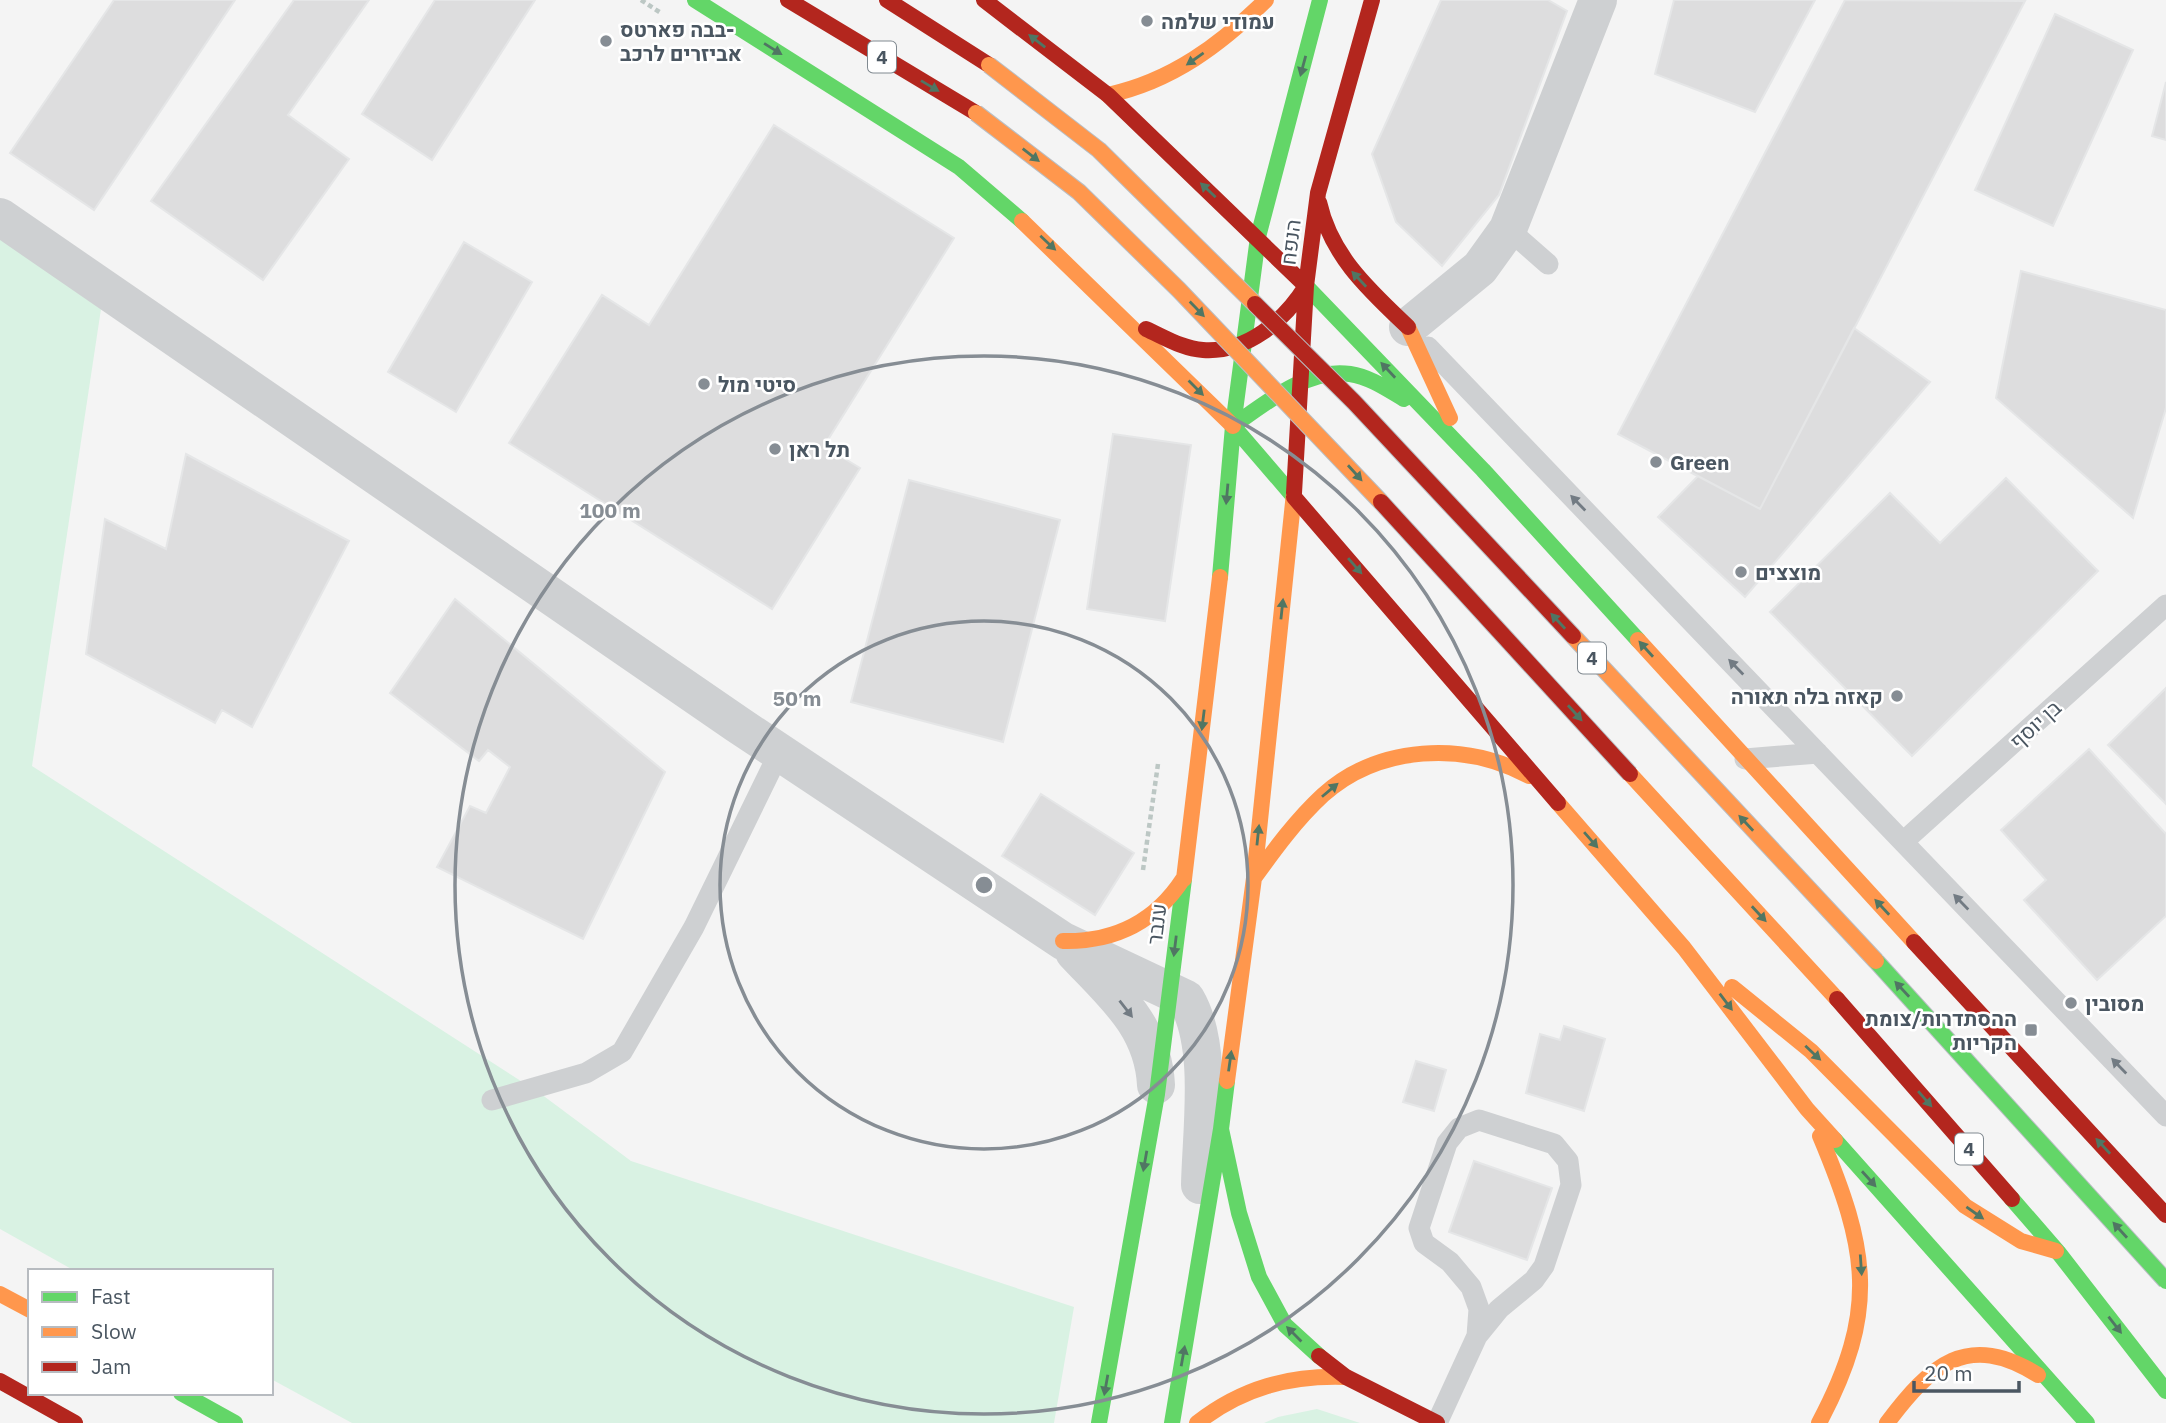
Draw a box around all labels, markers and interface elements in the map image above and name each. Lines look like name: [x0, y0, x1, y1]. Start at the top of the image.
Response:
place label: עמודי שלמה: [1161, 7, 1275, 35]
marker: עמודי שלמה: [1139, 13, 1155, 29]
place label: בבה פארטס- אביזרים לרכב: [620, 15, 742, 67]
marker: בבה פארטס- אביזרים לרכב: [598, 33, 614, 49]
one-way arrow: [1029, 33, 1047, 48]
road number: 4: [868, 41, 896, 72]
one-way arrow: [763, 43, 783, 56]
one-way arrow: [1186, 52, 1204, 66]
one-way arrow: [1297, 56, 1307, 77]
one-way arrow: [921, 79, 940, 92]
one-way arrow: [1021, 147, 1039, 162]
one-way arrow: [1200, 182, 1217, 198]
street label: הנפח: [1273, 218, 1307, 266]
one-way arrow: [1039, 235, 1056, 251]
one-way arrow: [1352, 271, 1368, 288]
one-way arrow: [1189, 300, 1205, 317]
one-way arrow: [1380, 361, 1396, 379]
place label: סיטי מול: [718, 370, 796, 398]
marker: סיטי מול: [696, 376, 712, 392]
one-way arrow: [1187, 380, 1204, 396]
place label: תל ראן: [789, 435, 850, 463]
marker: תל ראן: [767, 441, 783, 457]
place label: Green: [1670, 448, 1730, 476]
marker: Green: [1648, 454, 1664, 470]
one-way arrow: [1347, 464, 1363, 481]
one-way arrow: [1221, 483, 1232, 505]
one-way arrow: [1571, 495, 1587, 512]
text: 100 m: [579, 496, 641, 524]
one-way arrow: [1347, 558, 1362, 575]
place label: מוצצים: [1755, 558, 1821, 586]
marker: מוצצים: [1733, 564, 1749, 580]
one-way arrow: [1276, 598, 1287, 620]
one-way arrow: [1550, 613, 1566, 630]
one-way arrow: [1638, 641, 1654, 658]
road number: 4: [1578, 642, 1606, 674]
one-way arrow: [1728, 659, 1744, 676]
place label: קאזה בלה תאורה: [1731, 682, 1883, 710]
text: 50 m: [773, 684, 821, 712]
marker: קאזה בלה תאורה: [1889, 688, 1905, 704]
street label: בן יוסף: [2003, 693, 2067, 755]
one-way arrow: [1567, 704, 1583, 722]
one-way arrow: [1198, 709, 1209, 731]
one-way arrow: [1321, 782, 1339, 797]
one-way arrow: [1739, 815, 1755, 832]
one-way arrow: [1253, 824, 1264, 846]
one-way arrow: [1583, 831, 1599, 849]
centre of rings: [972, 873, 996, 897]
one-way arrow: [1954, 894, 1970, 911]
one-way arrow: [1874, 898, 1890, 916]
street label: ענבר: [1140, 902, 1172, 946]
one-way arrow: [1751, 905, 1767, 923]
one-way arrow: [1169, 935, 1180, 957]
one-way arrow: [1894, 981, 1910, 998]
place label: מסובין: [2085, 989, 2144, 1017]
one-way arrow: [1718, 993, 1733, 1011]
marker: מסובין: [2063, 995, 2079, 1011]
one-way arrow: [1118, 1000, 1133, 1018]
place label: ההסתדרות/צומת הקריות: [1865, 1004, 2017, 1056]
marker: ההסתדרות/צומת הקריות: [2023, 1022, 2039, 1038]
one-way arrow: [1804, 1045, 1821, 1061]
one-way arrow: [1224, 1050, 1235, 1072]
one-way arrow: [2111, 1058, 2127, 1075]
one-way arrow: [1917, 1090, 1932, 1107]
road number: 4: [1955, 1134, 1983, 1164]
one-way arrow: [2095, 1137, 2111, 1155]
one-way arrow: [1139, 1150, 1150, 1172]
one-way arrow: [1861, 1170, 1877, 1188]
one-way arrow: [1966, 1206, 1984, 1220]
one-way arrow: [2113, 1222, 2129, 1239]
one-way arrow: [1855, 1255, 1866, 1277]
legend: [28, 1269, 273, 1395]
text: Fast: [91, 1282, 131, 1310]
one-way arrow: [2107, 1316, 2121, 1334]
text: Slow: [91, 1317, 137, 1345]
one-way arrow: [1285, 1325, 1302, 1342]
one-way arrow: [1178, 1345, 1189, 1367]
scale bar: [1914, 1350, 2019, 1394]
text: Jam: [91, 1352, 131, 1380]
text: 20 m: [1924, 1359, 1973, 1387]
one-way arrow: [1100, 1374, 1111, 1396]

